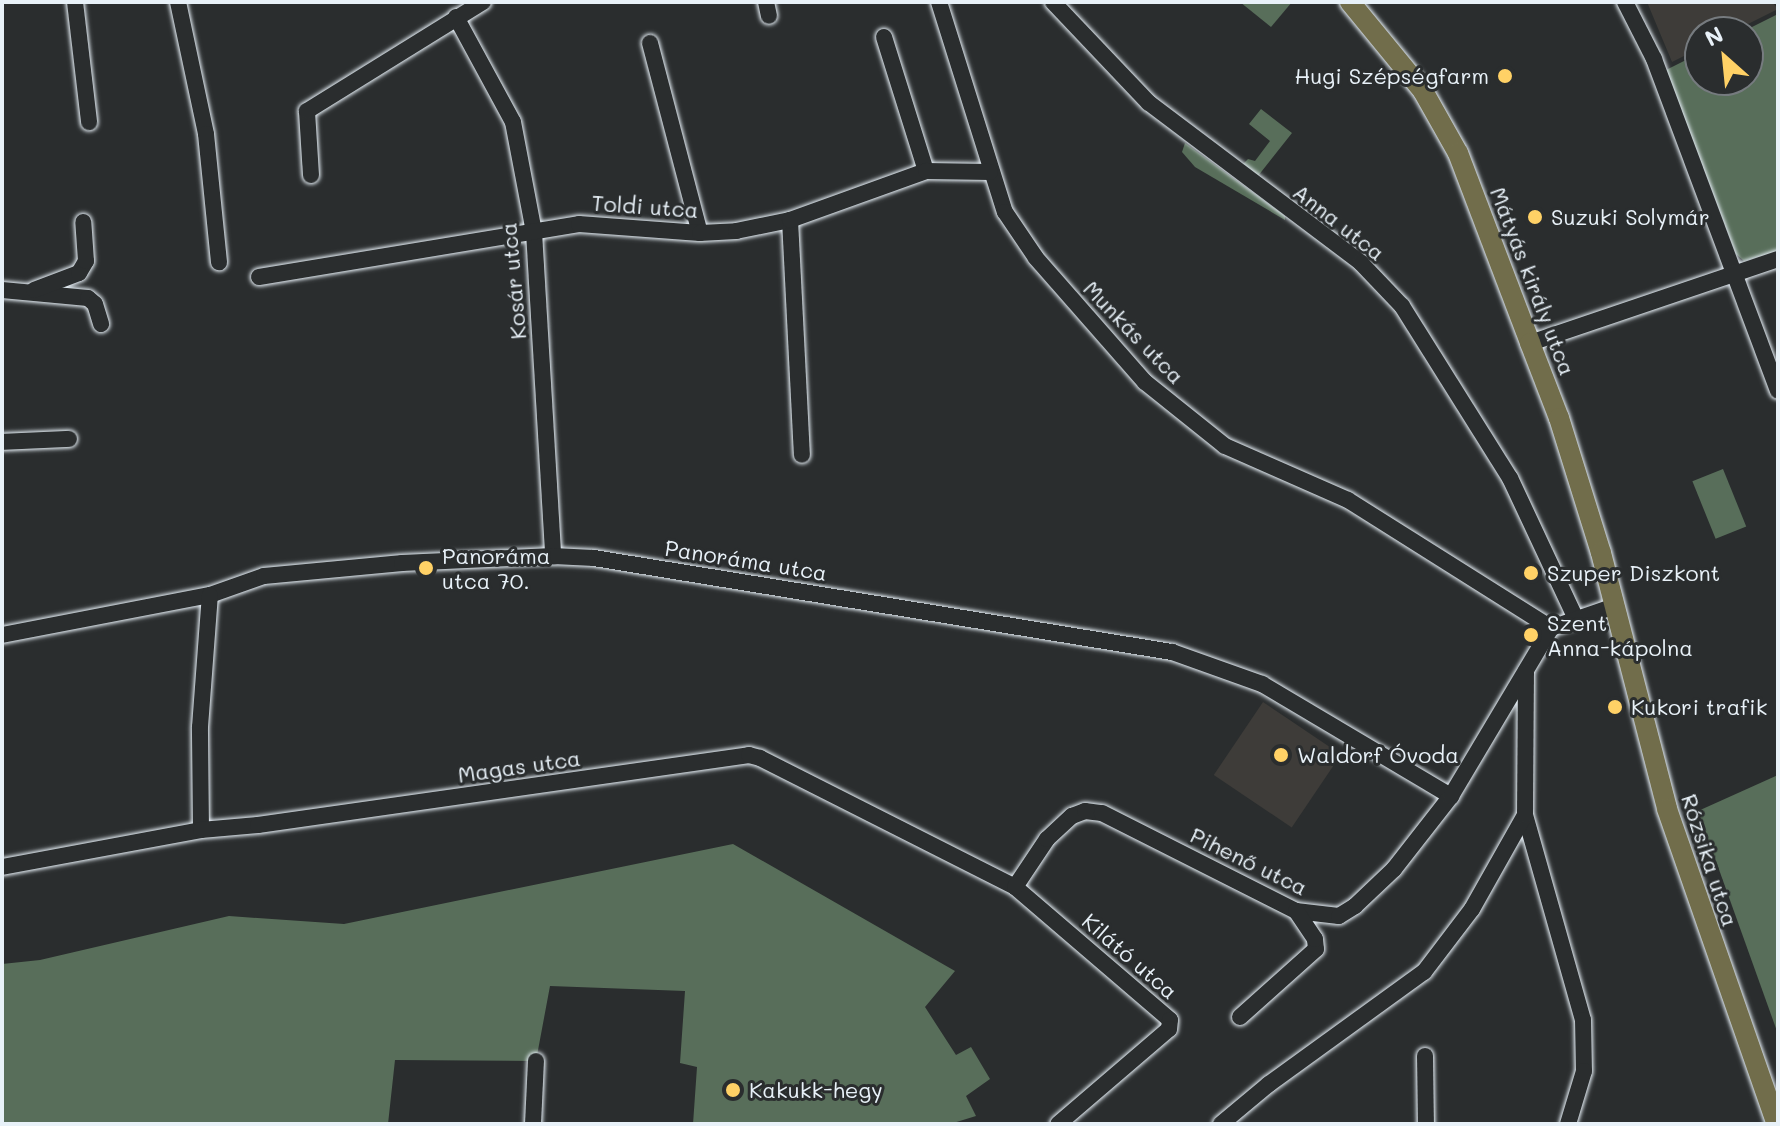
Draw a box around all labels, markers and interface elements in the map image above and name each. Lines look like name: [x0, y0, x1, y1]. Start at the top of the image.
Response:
north arrow: [1684, 16, 1764, 96]
text: N: [1700, 19, 1728, 53]
place label: Hugi Szépségfarm: [1295, 63, 1489, 89]
marker: Hugi Szépségfarm: [1496, 67, 1514, 85]
street label: Anna utca: [1288, 178, 1390, 266]
street label: Mátyás király utca: [1485, 183, 1581, 379]
street label: Toldi utca: [591, 189, 699, 223]
place label: Suzuki Solymár: [1551, 204, 1710, 230]
marker: Suzuki Solymár: [1526, 208, 1544, 226]
street label: Kosár utca: [495, 221, 531, 341]
street label: Munkás utca: [1078, 275, 1190, 389]
street label: Panoráma utca: [663, 534, 829, 586]
place label: Panoráma utca 70.: [442, 542, 550, 594]
marker: Panoráma utca 70.: [417, 559, 435, 577]
place label: Szuper Diszkont: [1547, 560, 1720, 586]
marker: Szuper Diszkont: [1522, 564, 1540, 582]
place label: Szent Anna-kápolna: [1547, 609, 1693, 660]
marker: Szent Anna-kápolna: [1522, 626, 1540, 644]
place label: Kukori trafik: [1631, 694, 1767, 720]
marker: Kukori trafik: [1606, 698, 1624, 716]
place label: Waldorf Óvoda: [1297, 742, 1459, 768]
street label: Magas utca: [456, 744, 582, 788]
marker: Waldorf Óvoda: [1272, 746, 1290, 764]
street label: Rózsika utca: [1676, 790, 1744, 930]
street label: Pihenő utca: [1186, 821, 1312, 901]
street label: Kilátó utca: [1077, 908, 1183, 1004]
place label: Kakukk-hegy: [749, 1077, 883, 1103]
marker: Kakukk-hegy: [724, 1081, 742, 1099]

